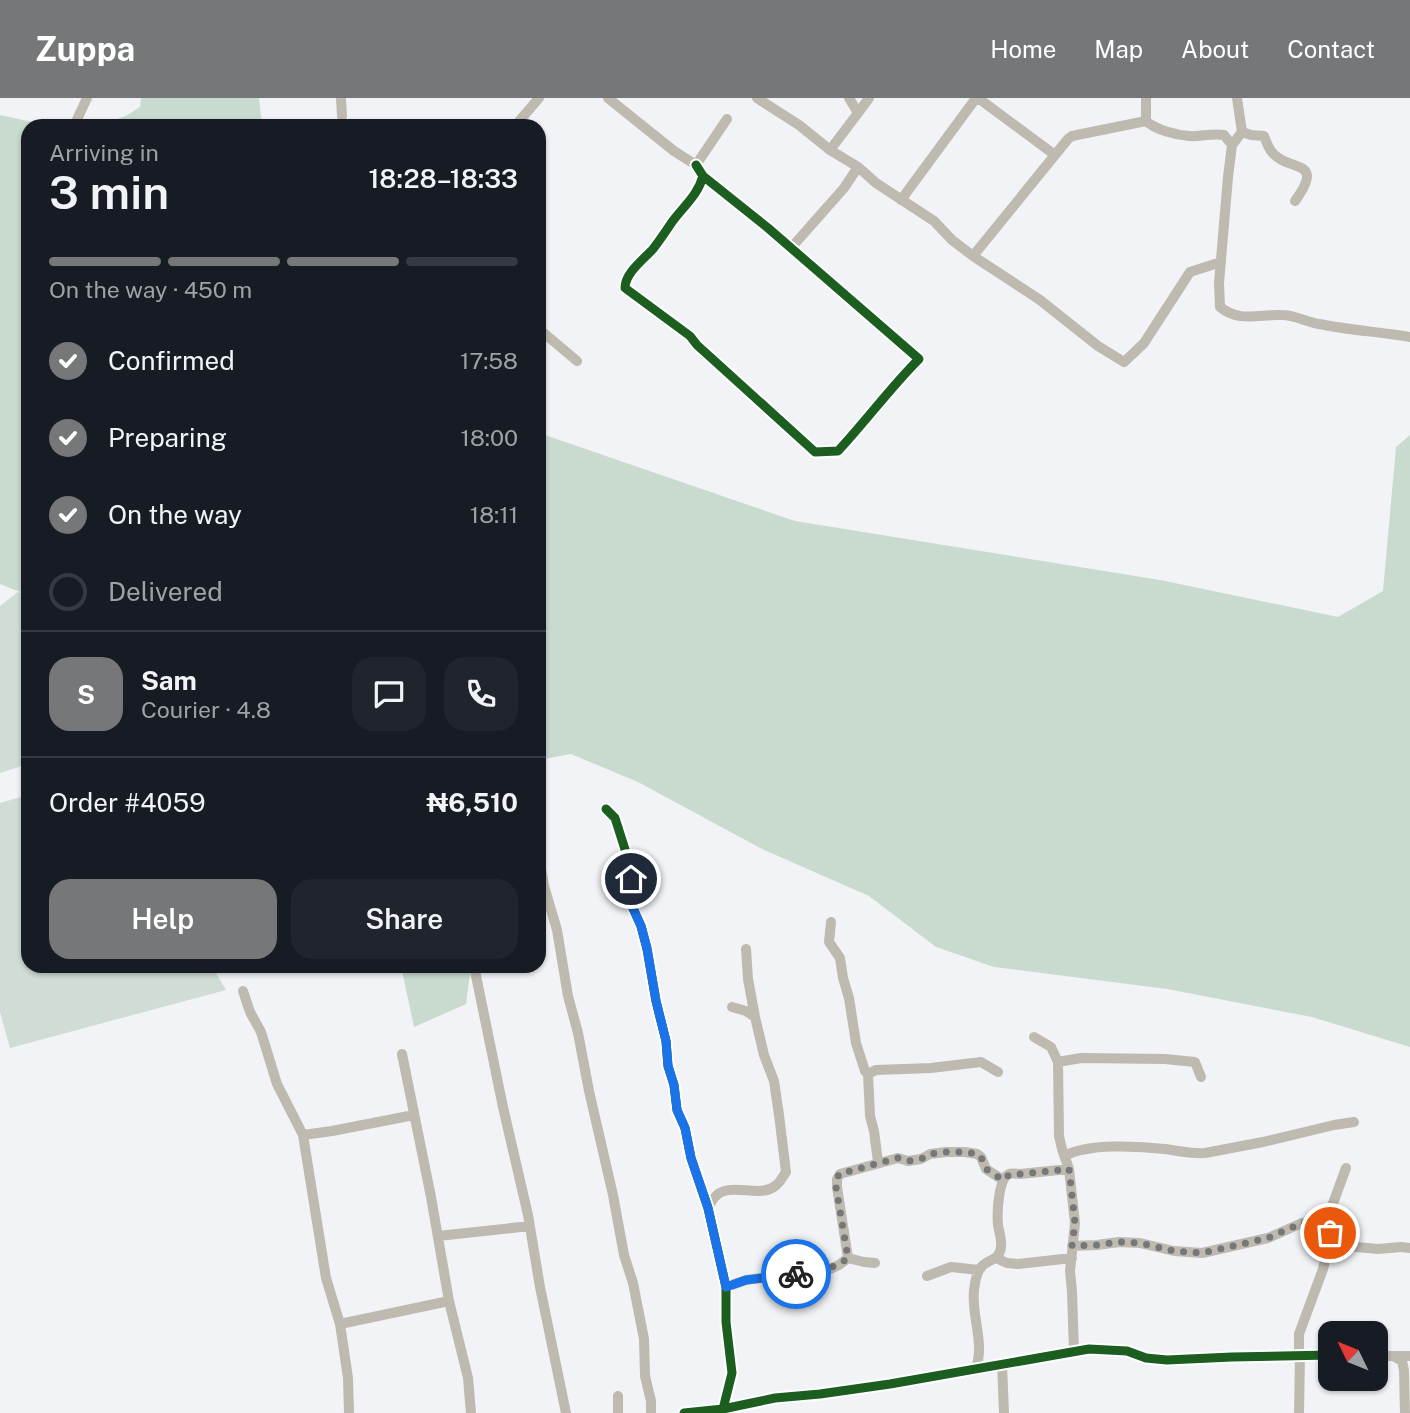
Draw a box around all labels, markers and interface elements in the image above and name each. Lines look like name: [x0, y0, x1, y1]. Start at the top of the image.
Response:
text: Zuppa: [35, 30, 135, 68]
text: Home: [990, 35, 1056, 63]
text: Map: [1094, 35, 1143, 63]
text: About: [1181, 35, 1249, 63]
text: Contact: [1287, 35, 1375, 63]
text: Arriving in: [49, 139, 159, 166]
text: 18:28–18:33: [368, 163, 518, 194]
text: 3 min: [49, 165, 169, 219]
text: On the way · 450 m: [49, 276, 252, 303]
icon: check: [49, 342, 87, 380]
text: Confirmed: [108, 345, 235, 376]
text: 17:58: [460, 347, 518, 374]
icon: check: [49, 419, 87, 457]
text: Preparing: [108, 422, 227, 453]
text: 18:00: [461, 424, 518, 451]
icon: check: [49, 496, 87, 534]
text: On the way: [108, 499, 242, 530]
text: 18:11: [470, 501, 518, 528]
text: Delivered: [108, 576, 223, 607]
button: chat: [352, 657, 426, 731]
button: phone: [444, 657, 518, 731]
text: Sam: [141, 665, 197, 696]
text: S: [77, 679, 95, 710]
text: Courier · 4.8: [141, 696, 271, 723]
text: Order #4059: [49, 787, 205, 818]
text: ₦6,510: [427, 787, 518, 818]
pin: [601, 849, 661, 909]
icon: home: [612, 860, 650, 898]
button: Help: [49, 879, 277, 959]
button: Share: [291, 879, 518, 959]
pin: [1300, 1203, 1360, 1263]
icon: bag: [1311, 1214, 1349, 1252]
courier: [761, 1239, 831, 1309]
icon: bike: [777, 1255, 815, 1293]
north arrow: [1318, 1321, 1388, 1391]
map controls: [1318, 1321, 1388, 1391]

